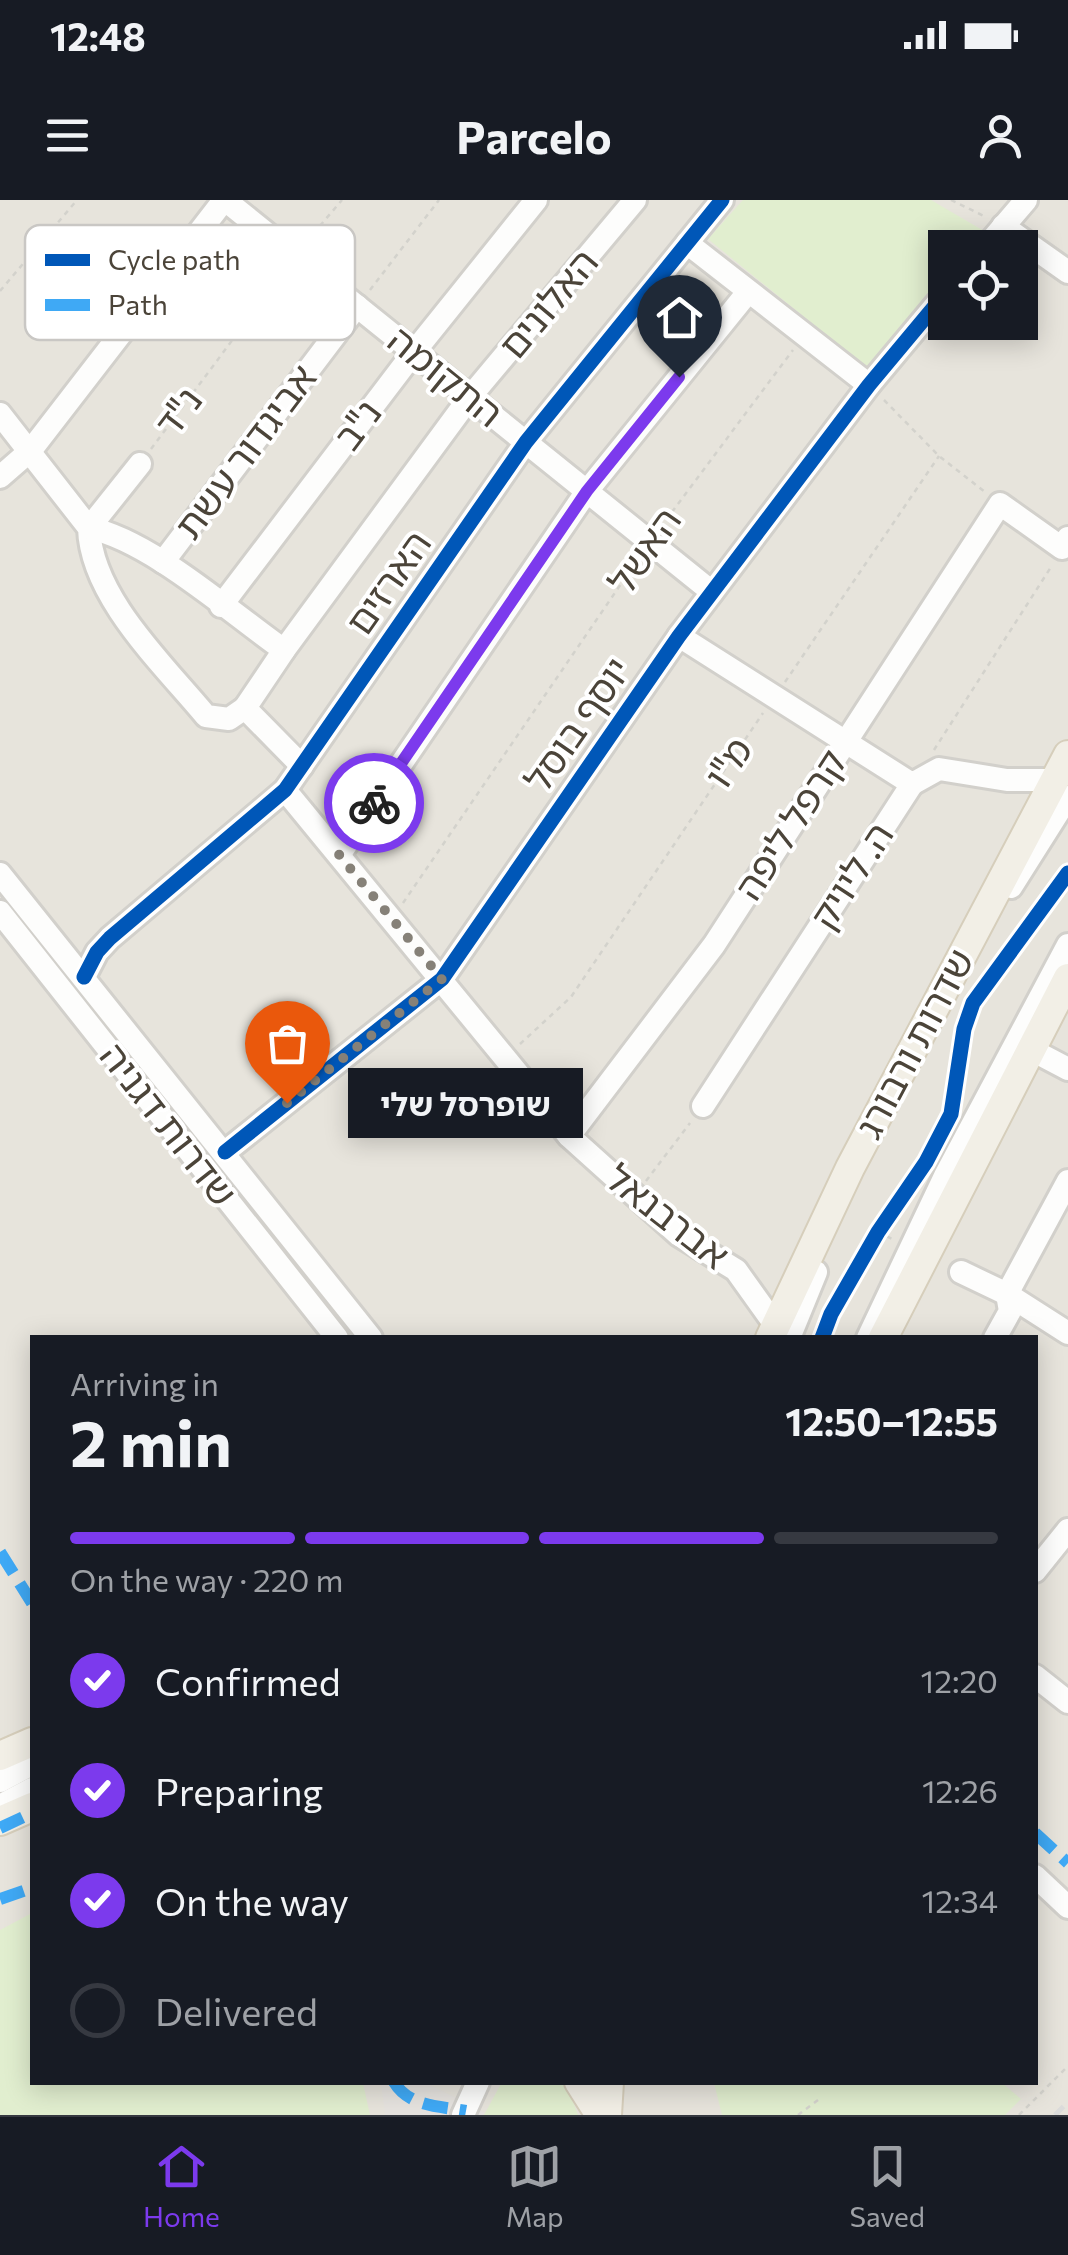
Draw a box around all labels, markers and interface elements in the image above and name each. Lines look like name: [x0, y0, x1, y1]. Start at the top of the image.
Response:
text: 12:48: [50, 12, 146, 59]
icon: menu: [40, 108, 95, 163]
text: Parcelo: [456, 108, 612, 163]
icon: person: [973, 108, 1028, 163]
legend: [25, 225, 355, 340]
map controls: [928, 230, 1038, 340]
button: locate: [928, 230, 1038, 340]
street label: האלונים: [488, 238, 606, 367]
text: Cycle path: [108, 242, 240, 276]
pin: [637, 275, 722, 378]
text: Path: [108, 287, 168, 321]
icon: home: [652, 290, 707, 345]
street label: התקומה: [380, 315, 513, 435]
street label: אביגדור עשת: [163, 354, 325, 547]
street label: נ"ד: [143, 377, 211, 444]
street label: נ"ב: [322, 389, 390, 458]
street label: האשל: [597, 497, 689, 602]
street label: הארזים: [334, 520, 440, 643]
street label: יוסף בוסל: [513, 647, 639, 800]
street label: מ"ו: [693, 727, 761, 796]
street label: קרפל ליפה: [723, 740, 855, 908]
courier: [324, 753, 424, 853]
icon: bike: [347, 776, 402, 831]
street label: ה. ליויק: [798, 813, 902, 937]
street label: שדרות ורבורג: [843, 940, 982, 1146]
pin: [245, 1001, 330, 1104]
icon: bag: [260, 1016, 315, 1071]
street label: שדרות דגניה: [92, 1032, 248, 1215]
callout: שופרסל שלי: [347, 1068, 582, 1138]
text: שופרסל שלי: [380, 1083, 551, 1123]
street label: אברבנאל: [598, 1153, 739, 1278]
text: Arriving in: [70, 1363, 219, 1403]
text: 12:50–12:55: [785, 1397, 998, 1444]
text: 2 min: [70, 1401, 232, 1480]
text: On the way · 220 m: [70, 1559, 343, 1599]
icon: check: [70, 1653, 125, 1708]
text: Confirmed: [155, 1657, 341, 1704]
text: 12:20: [920, 1660, 998, 1700]
icon: check: [70, 1763, 125, 1818]
text: Preparing: [155, 1767, 323, 1814]
text: 12:26: [922, 1770, 998, 1810]
icon: check: [70, 1873, 125, 1928]
text: On the way: [155, 1877, 349, 1924]
text: 12:34: [922, 1880, 998, 1920]
text: Delivered: [155, 1987, 318, 2034]
tab: Home: [143, 2139, 220, 2233]
tab: Map: [506, 2139, 564, 2233]
tab: Saved: [849, 2139, 925, 2233]

